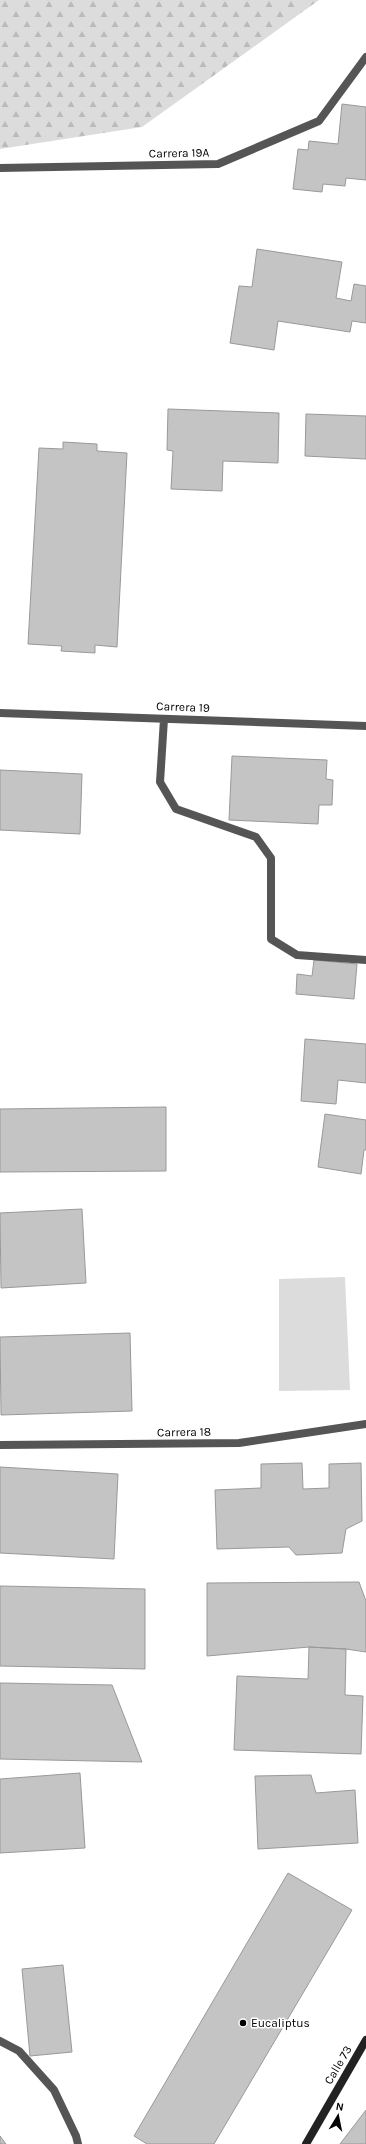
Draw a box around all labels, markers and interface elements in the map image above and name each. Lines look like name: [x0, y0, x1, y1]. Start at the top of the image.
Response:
street label: Carrera 19A: [149, 145, 209, 161]
street label: Carrera 19: [156, 699, 210, 715]
street label: Carrera 18: [157, 1425, 211, 1439]
place label: Eucaliptus: [251, 2016, 310, 2030]
marker: Eucaliptus: [238, 2018, 248, 2028]
street label: Calle 73: [321, 2043, 355, 2087]
north arrow: [318, 2096, 358, 2136]
text: N: [335, 2100, 345, 2114]

